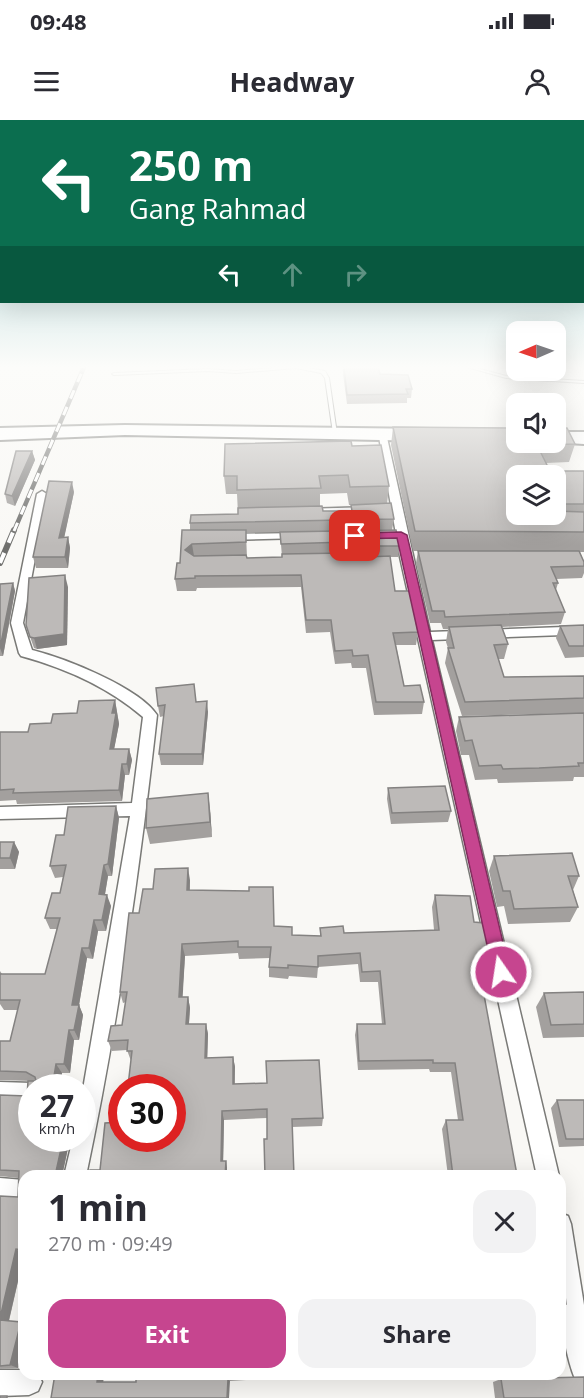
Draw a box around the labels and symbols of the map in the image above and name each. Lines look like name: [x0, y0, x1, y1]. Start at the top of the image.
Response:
north arrow: [506, 321, 566, 381]
pin: [329, 510, 380, 561]
position arrow: [469, 940, 533, 1004]
speed limit sign: 30: [108, 1074, 186, 1152]

